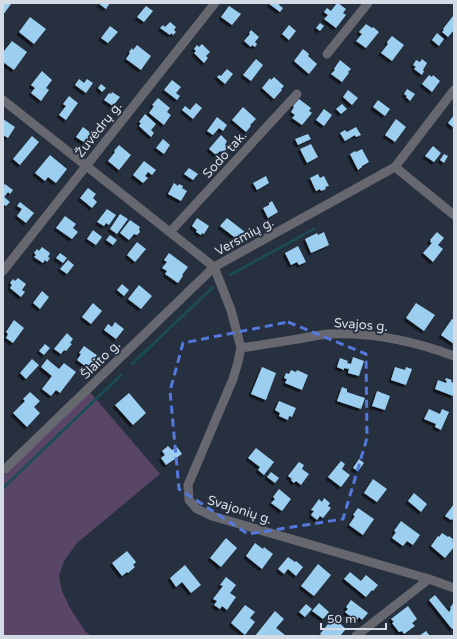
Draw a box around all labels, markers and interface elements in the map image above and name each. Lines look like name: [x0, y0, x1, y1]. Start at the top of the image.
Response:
street label: Žuvėdrų g.: [72, 99, 126, 161]
street label: Sodo tak.: [199, 128, 250, 182]
street label: Versmių g.: [212, 214, 277, 260]
street label: Svajos g.: [333, 315, 388, 335]
street label: Šlaito g.: [77, 337, 124, 383]
street label: Svajonių g.: [205, 492, 274, 528]
scale bar: [321, 605, 386, 631]
text: 50 m: [327, 612, 356, 626]

